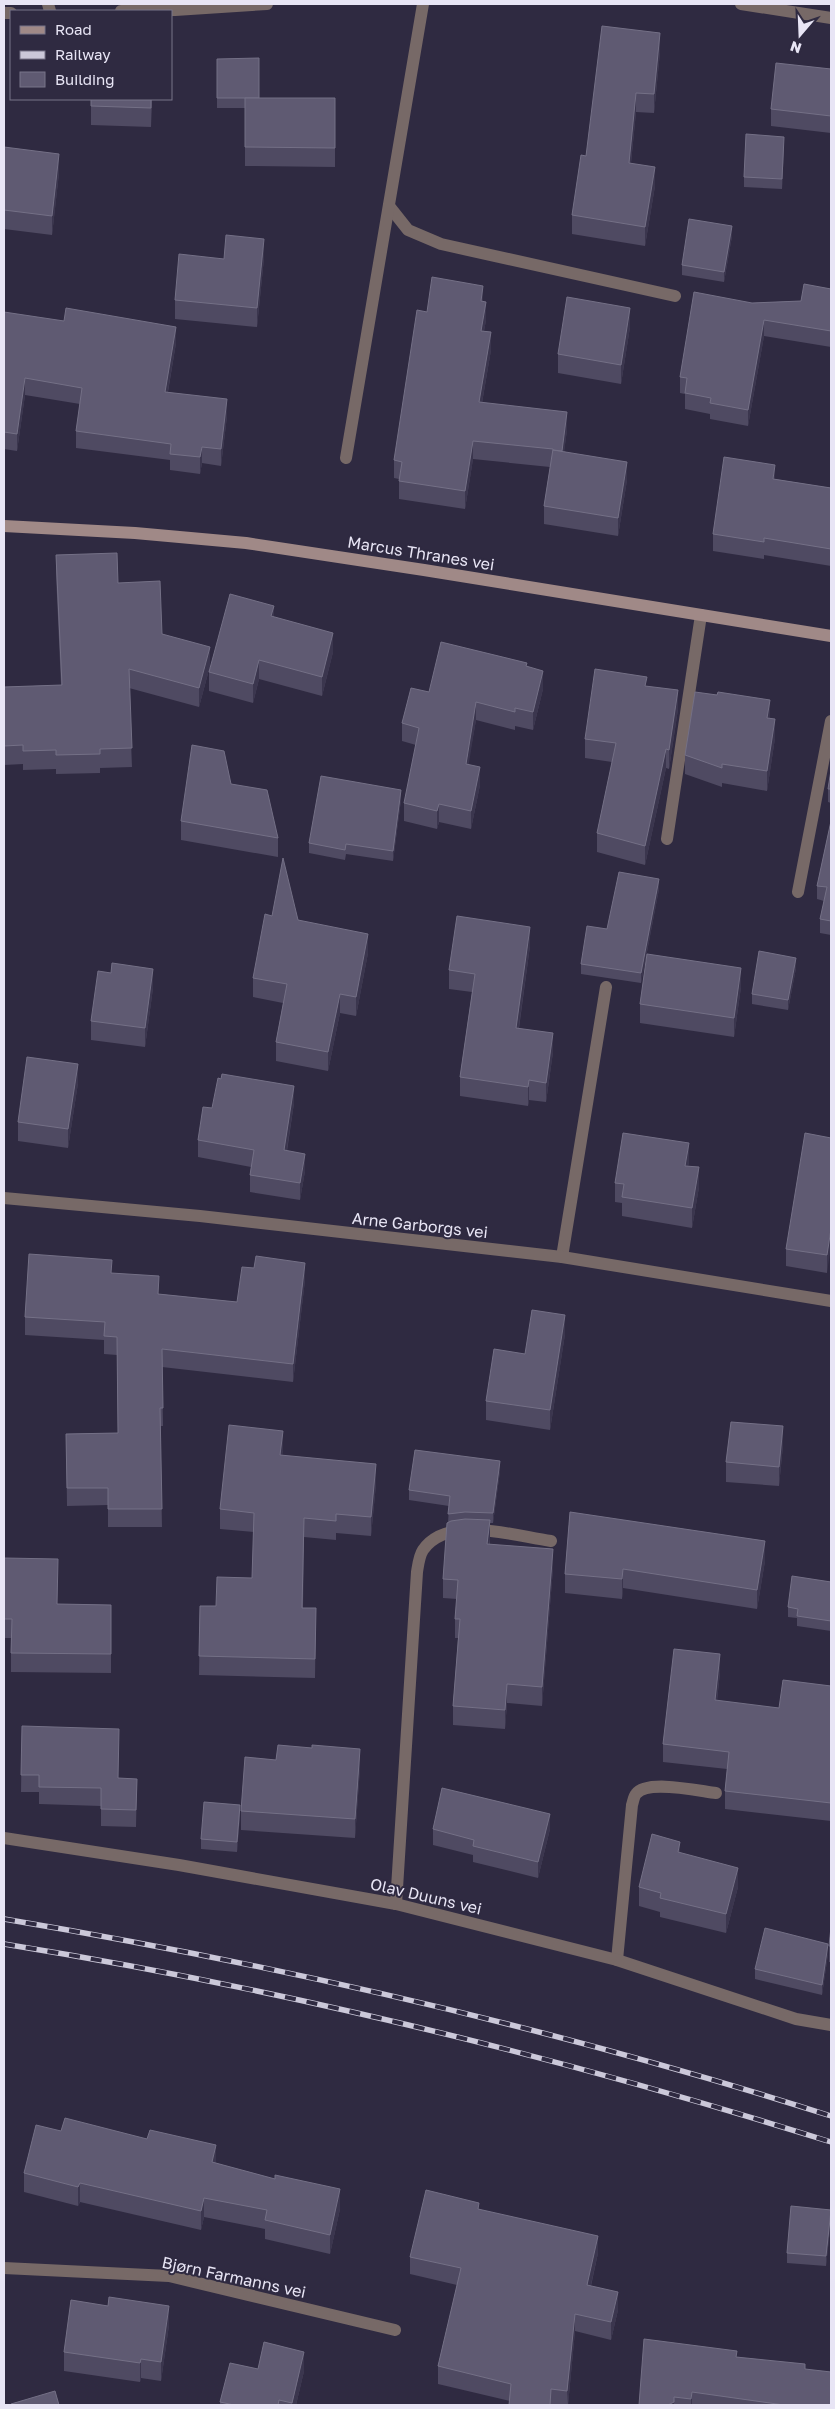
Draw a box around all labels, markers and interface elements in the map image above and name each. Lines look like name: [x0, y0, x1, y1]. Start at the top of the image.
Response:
legend: [10, 10, 172, 100]
north arrow: [775, 10, 825, 60]
text: Road: [55, 20, 92, 38]
text: N: [788, 38, 803, 58]
text: Railway: [55, 45, 111, 63]
text: Building: [55, 70, 115, 88]
street label: Marcus Thranes vei: [346, 532, 496, 574]
street label: Arne Garborgs vei: [351, 1208, 489, 1242]
street label: Olav Duuns vei: [368, 1873, 484, 1919]
street label: Bjørn Farmanns vei: [160, 2252, 308, 2302]

